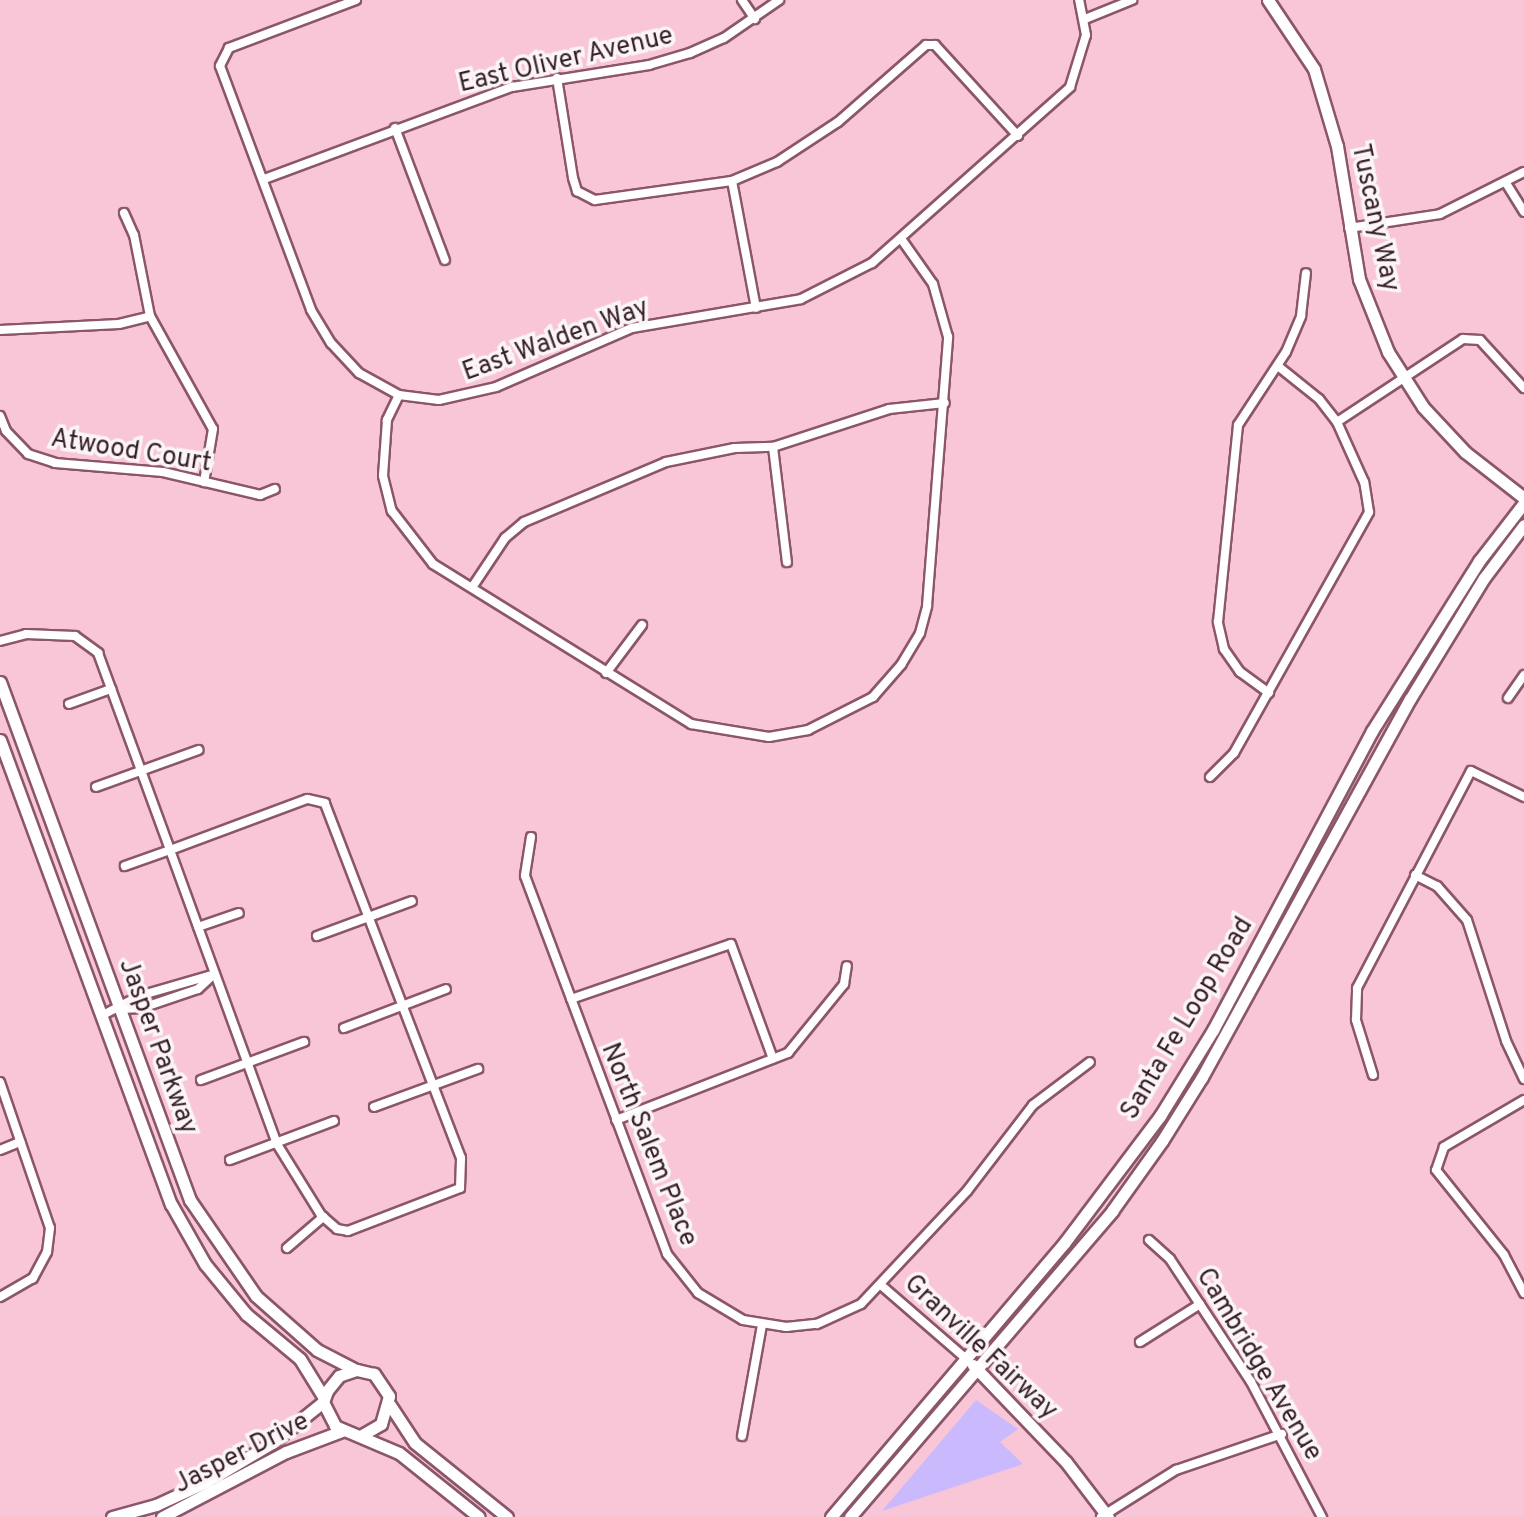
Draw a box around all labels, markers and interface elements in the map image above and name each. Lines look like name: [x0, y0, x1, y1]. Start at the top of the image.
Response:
street label: East Oliver Avenue: [455, 21, 677, 101]
street label: Tuscany Way: [1343, 141, 1405, 295]
street label: East Walden Way: [458, 293, 654, 389]
street label: Atwood Court: [48, 424, 214, 480]
street label: Santa Fe Loop Road: [1115, 912, 1261, 1126]
street label: Jasper Parkway: [111, 955, 203, 1139]
street label: North Salem Place: [593, 1039, 703, 1251]
street label: Cambridge Avenue: [1188, 1263, 1328, 1467]
street label: Granville Fairway: [897, 1269, 1063, 1427]
street label: Jasper Drive: [169, 1407, 315, 1501]

